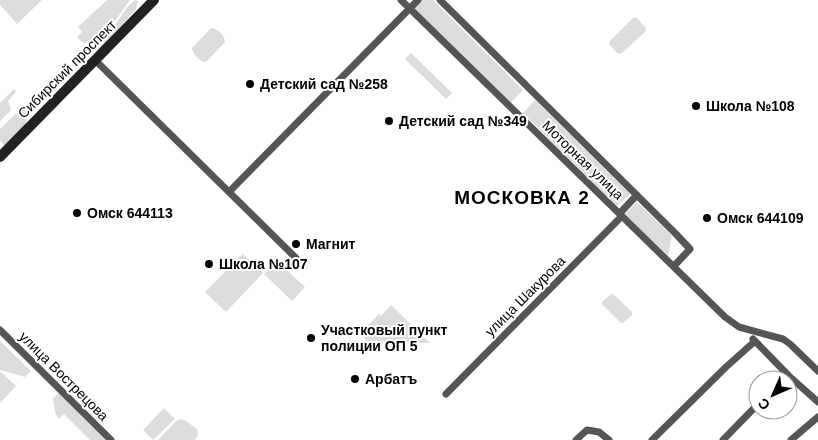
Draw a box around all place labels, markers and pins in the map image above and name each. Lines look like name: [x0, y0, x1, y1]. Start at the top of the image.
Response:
place label: Детский сад №258: [260, 76, 388, 92]
marker: Детский сад №258: [244, 78, 256, 90]
place label: Школа №108: [706, 98, 795, 114]
marker: Школа №108: [690, 100, 702, 112]
place label: Детский сад №349: [399, 113, 527, 129]
marker: Детский сад №349: [383, 115, 395, 127]
place label: Омск 644113: [87, 205, 173, 221]
marker: Омск 644113: [71, 207, 83, 219]
place label: Омск 644109: [717, 210, 804, 226]
marker: Омск 644109: [701, 212, 713, 224]
place label: Магнит: [306, 236, 356, 252]
marker: Магнит: [290, 238, 302, 250]
place label: Школа №107: [219, 256, 308, 272]
marker: Школа №107: [203, 258, 215, 270]
place label: Участковый пункт полиции ОП 5: [321, 322, 447, 354]
marker: Участковый пункт полиции ОП 5: [305, 332, 317, 344]
place label: Арбатъ: [365, 371, 417, 387]
marker: Арбатъ: [349, 373, 361, 385]

